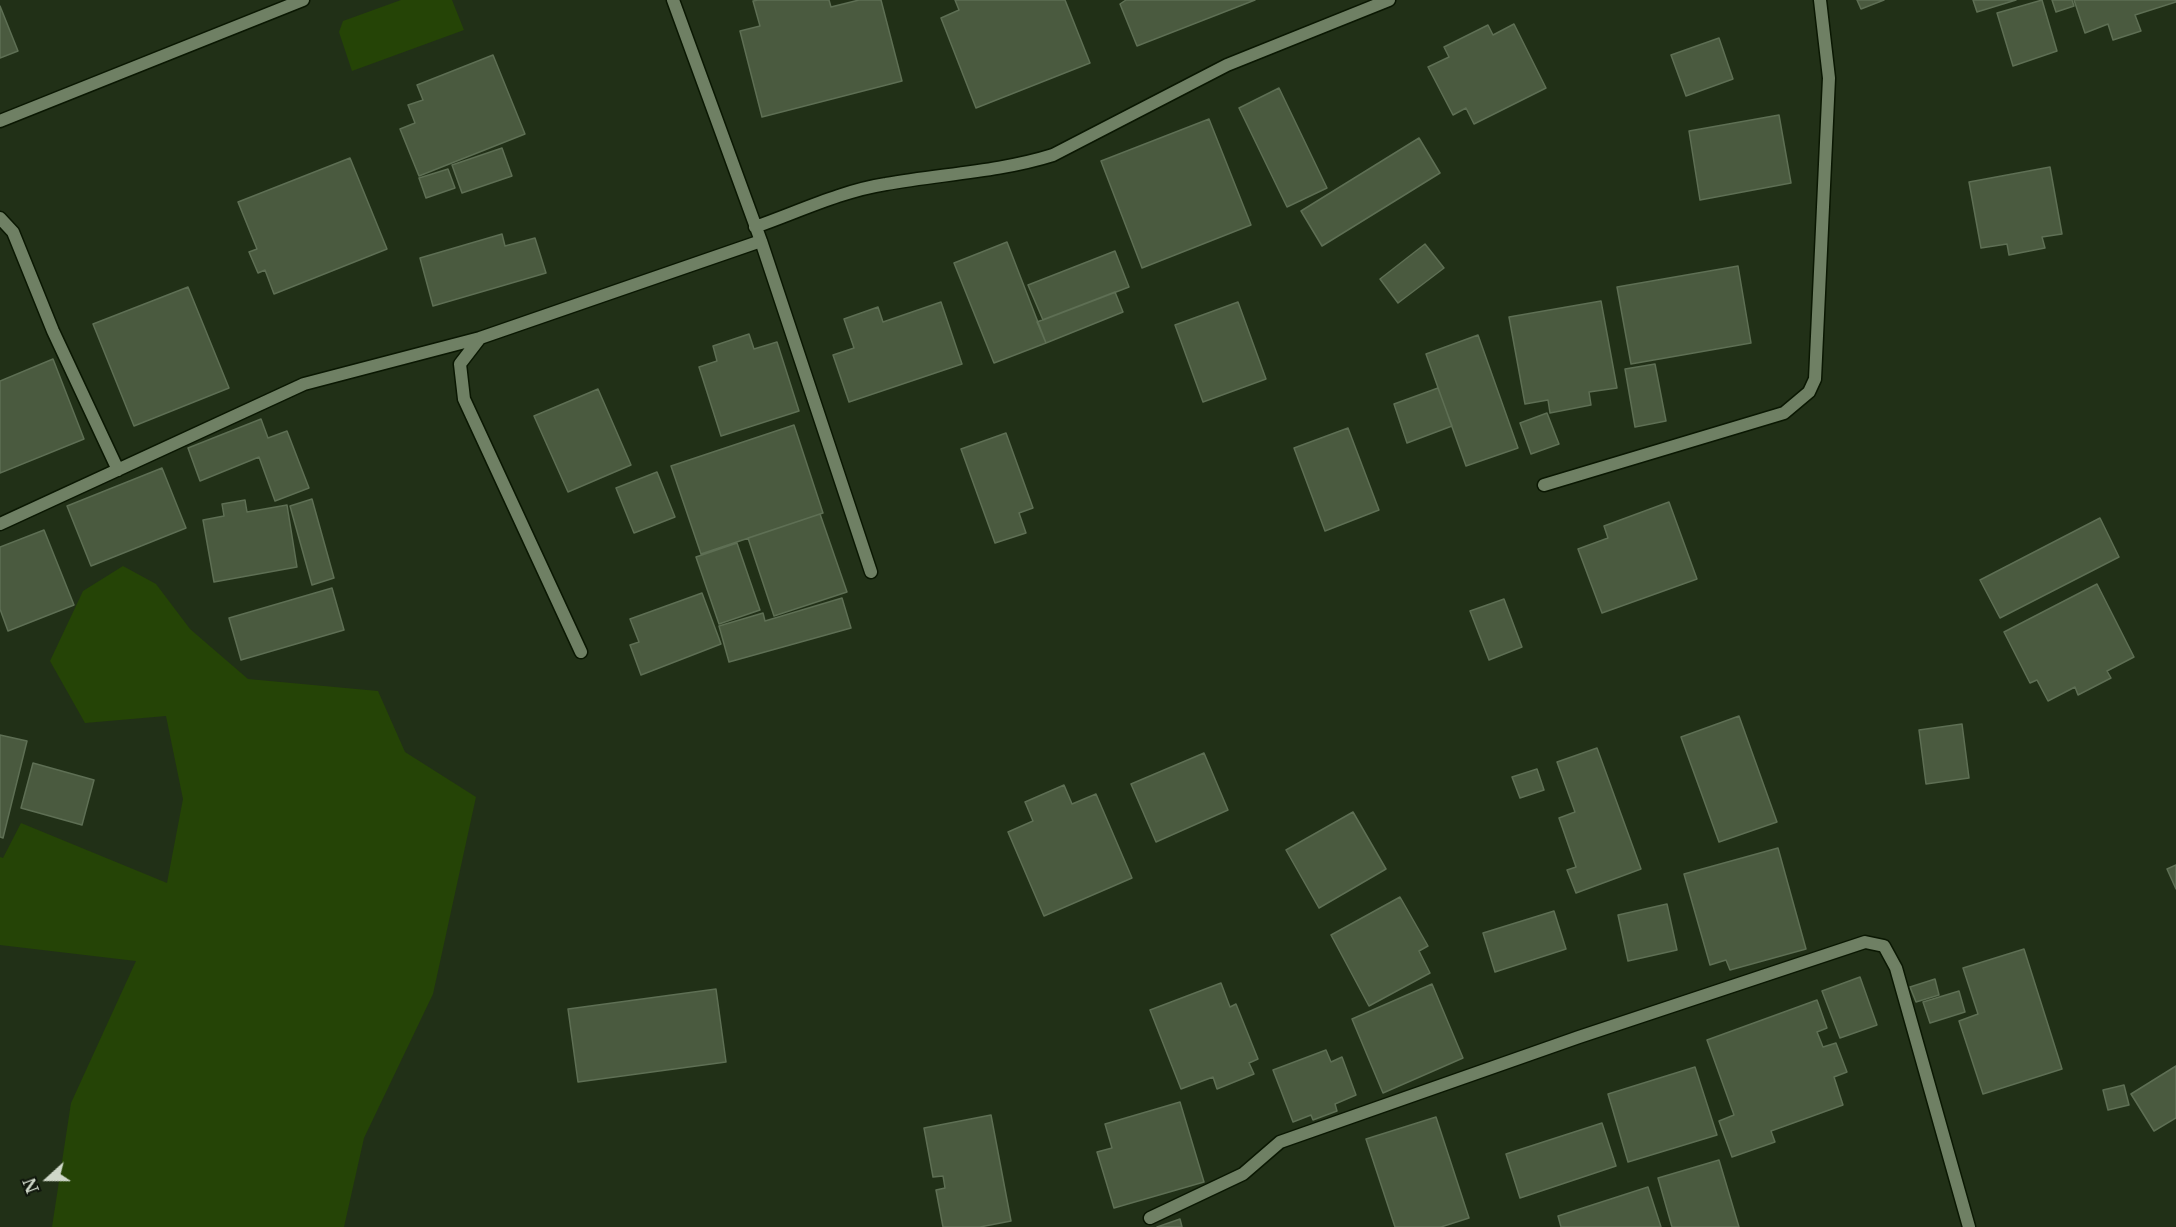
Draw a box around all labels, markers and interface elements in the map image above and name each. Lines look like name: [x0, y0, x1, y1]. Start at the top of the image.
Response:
north arrow: [18, 1149, 78, 1209]
text: N: [19, 1175, 43, 1196]

